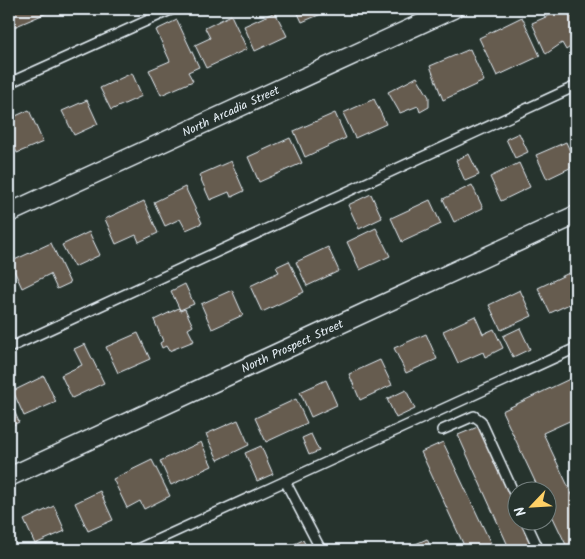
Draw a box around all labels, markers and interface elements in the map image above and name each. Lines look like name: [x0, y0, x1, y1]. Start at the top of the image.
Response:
street label: North Arcadia Street: [179, 81, 283, 142]
street label: North Prospect Street: [238, 315, 347, 378]
north arrow: [508, 482, 558, 532]
text: N: [509, 502, 533, 520]

